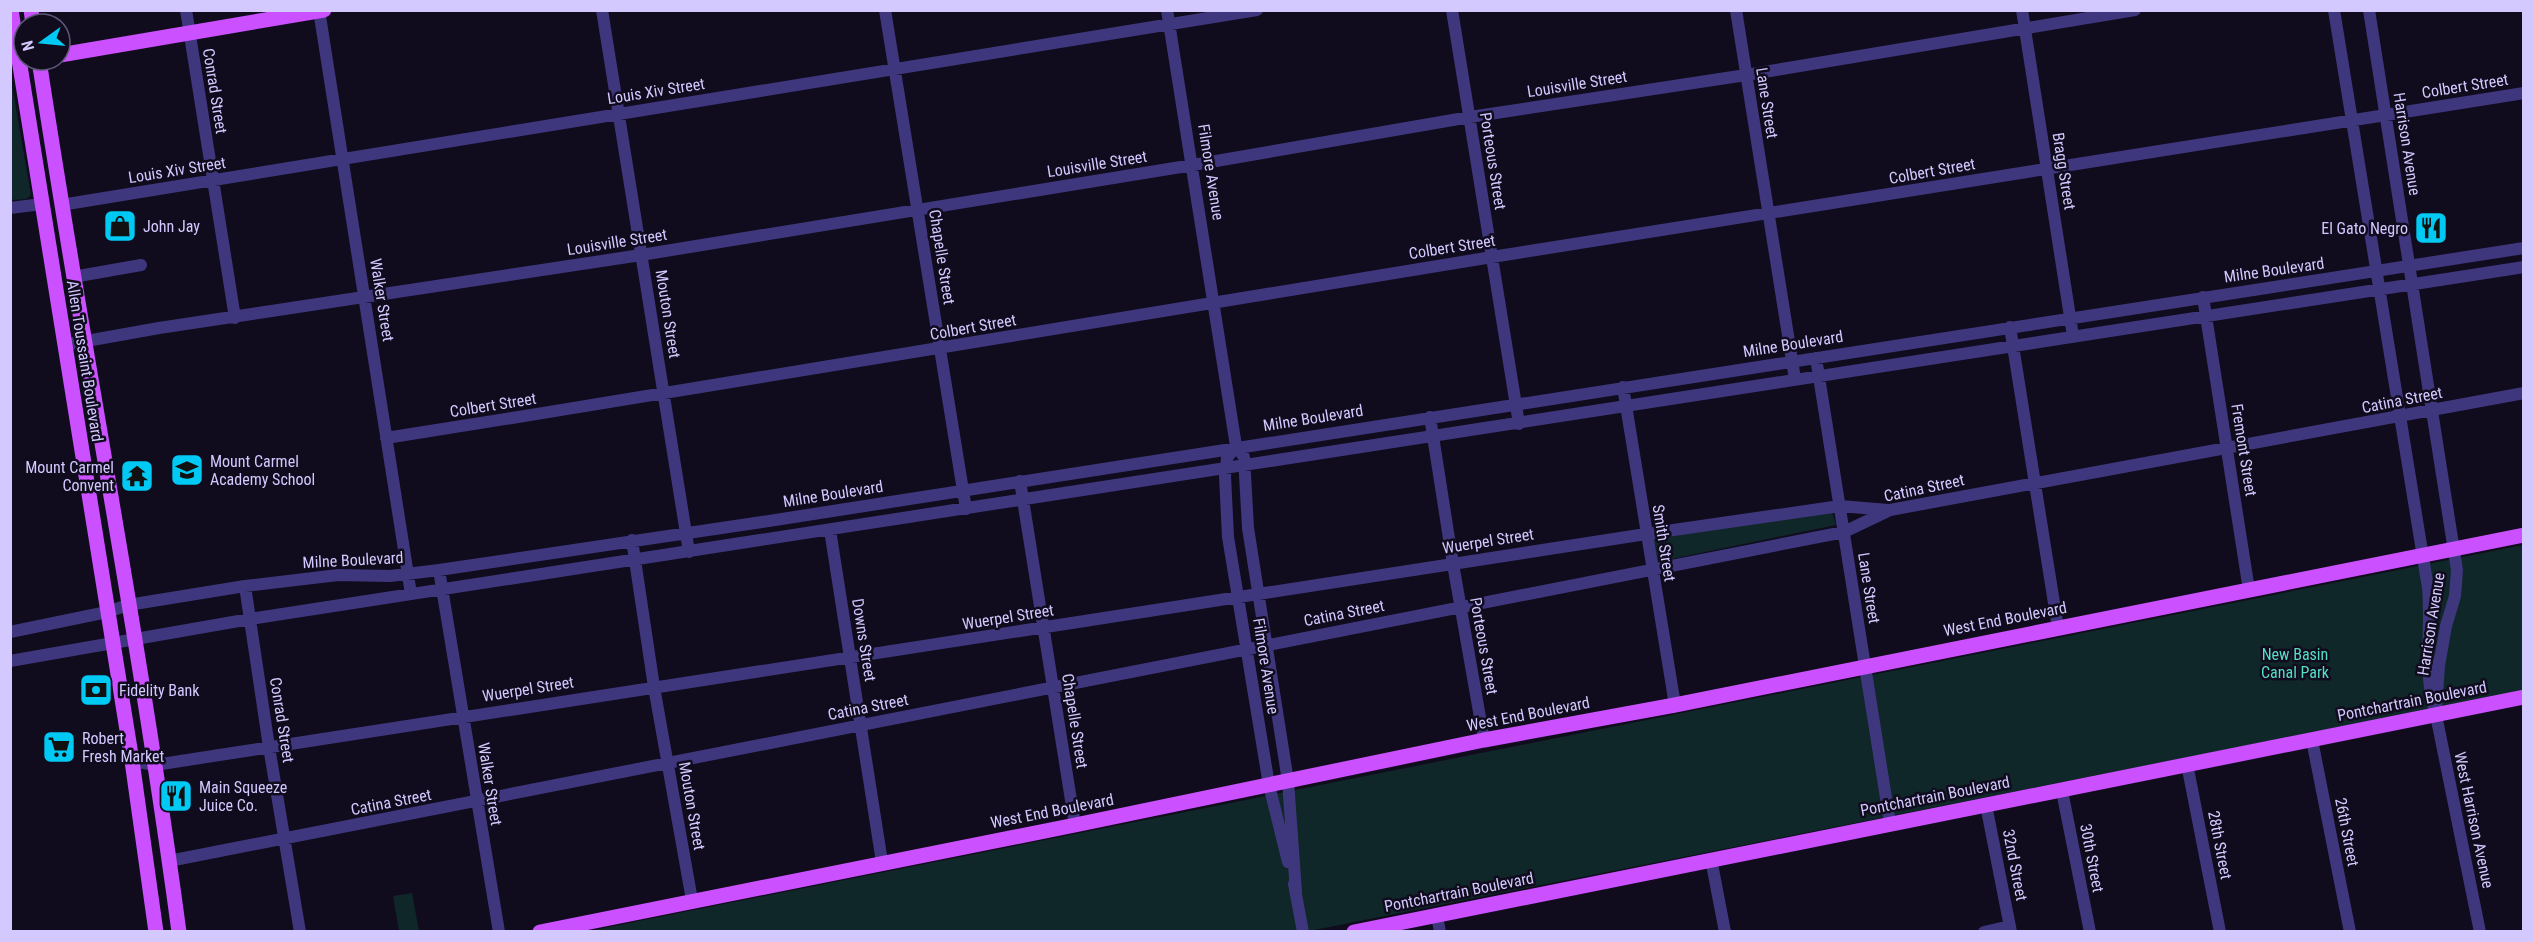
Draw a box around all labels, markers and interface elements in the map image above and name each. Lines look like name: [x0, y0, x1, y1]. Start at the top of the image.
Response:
north arrow: [12, 12, 72, 72]
text: N: [18, 39, 38, 53]
street label: Conrad Street: [199, 47, 231, 135]
street label: Lane Street: [1752, 66, 1782, 140]
street label: Louisville Street: [1526, 67, 1629, 101]
street label: Colbert Street: [2420, 70, 2510, 102]
street label: Louis Xiv Street: [606, 74, 706, 108]
street label: Harrison Avenue: [2389, 91, 2425, 197]
street label: Porteous Street: [1476, 111, 1510, 211]
street label: Filmore Avenue: [1194, 123, 1228, 221]
street label: Bragg Street: [2049, 131, 2080, 211]
street label: Louisville Street: [1046, 147, 1149, 181]
street label: Louis Xiv Street: [127, 153, 227, 187]
street label: Colbert Street: [1887, 154, 1977, 188]
shop icon: John Jay: [102, 208, 138, 244]
street label: Chapelle Street: [925, 208, 959, 306]
restaurant icon: El Gato Negro: [2413, 210, 2449, 246]
place label: John Jay: [143, 217, 200, 236]
place label: El Gato Negro: [2321, 219, 2408, 238]
street label: Louisville Street: [566, 225, 669, 259]
street label: Colbert Street: [1407, 231, 1497, 263]
street label: Milne Boulevard: [2223, 254, 2325, 286]
street label: Walker Street: [366, 257, 398, 343]
street label: Mouton Street: [652, 268, 684, 360]
street label: Allen Toussaint Boulevard: [63, 279, 107, 443]
street label: Colbert Street: [928, 310, 1018, 344]
street label: Milne Boulevard: [1742, 327, 1844, 361]
street label: Catina Street: [2360, 383, 2444, 417]
street label: Colbert Street: [448, 389, 538, 421]
street label: Milne Boulevard: [1262, 401, 1364, 435]
street label: Fremont Street: [2227, 402, 2261, 498]
school or university icon: Mount Carmel Academy School: [169, 452, 205, 488]
place label: Mount Carmel Academy School: [210, 452, 315, 489]
place label: Mount Carmel Convent: [25, 458, 114, 495]
temple icon: Mount Carmel Convent: [119, 458, 155, 494]
street label: Catina Street: [1882, 470, 1966, 506]
street label: Milne Boulevard: [782, 477, 884, 511]
street label: Smith Street: [1649, 503, 1679, 583]
street label: Wuerpel Street: [1441, 524, 1535, 558]
street label: Milne Boulevard: [302, 548, 404, 572]
street label: Lane Street: [1854, 551, 1884, 625]
street label: Harrison Avenue: [2413, 571, 2449, 677]
street label: Catina Street: [1302, 596, 1386, 630]
street label: Porteous Street: [1466, 596, 1502, 696]
street label: Downs Street: [848, 597, 880, 683]
street label: West End Boulevard: [1942, 598, 2068, 640]
street label: Wuerpel Street: [961, 600, 1055, 634]
street label: Filmore Avenue: [1249, 617, 1283, 715]
park label: New Basin Canal Park: [2261, 645, 2330, 682]
bank icon: Fidelity Bank: [78, 672, 114, 708]
street label: Wuerpel Street: [481, 672, 575, 706]
street label: Chapelle Street: [1058, 672, 1092, 770]
street label: Conrad Street: [266, 676, 298, 764]
street label: Pontchartrain Boulevard: [2336, 677, 2488, 725]
place label: Fidelity Bank: [119, 681, 200, 700]
street label: Catina Street: [826, 690, 910, 724]
street label: West End Boulevard: [1465, 693, 1591, 735]
supermarket icon: Robert Fresh Market: [41, 729, 77, 765]
place label: Robert Fresh Market: [82, 729, 165, 766]
street label: Walker Street: [474, 741, 506, 827]
street label: West Harrison Avenue: [2450, 750, 2498, 890]
street label: Mouton Street: [675, 760, 709, 852]
street label: Pontchartrain Boulevard: [1859, 772, 2011, 820]
restaurant icon: Main Squeeze Juice Co.: [158, 778, 194, 814]
place label: Main Squeeze Juice Co.: [199, 778, 287, 815]
street label: Catina Street: [349, 785, 433, 819]
street label: West End Boulevard: [989, 790, 1115, 832]
street label: 26th Street: [2331, 796, 2363, 868]
street label: 28th Street: [2204, 809, 2236, 881]
street label: 30th Street: [2076, 822, 2108, 894]
street label: 32nd Street: [1999, 828, 2031, 903]
street label: Pontchartrain Boulevard: [1383, 868, 1535, 916]

